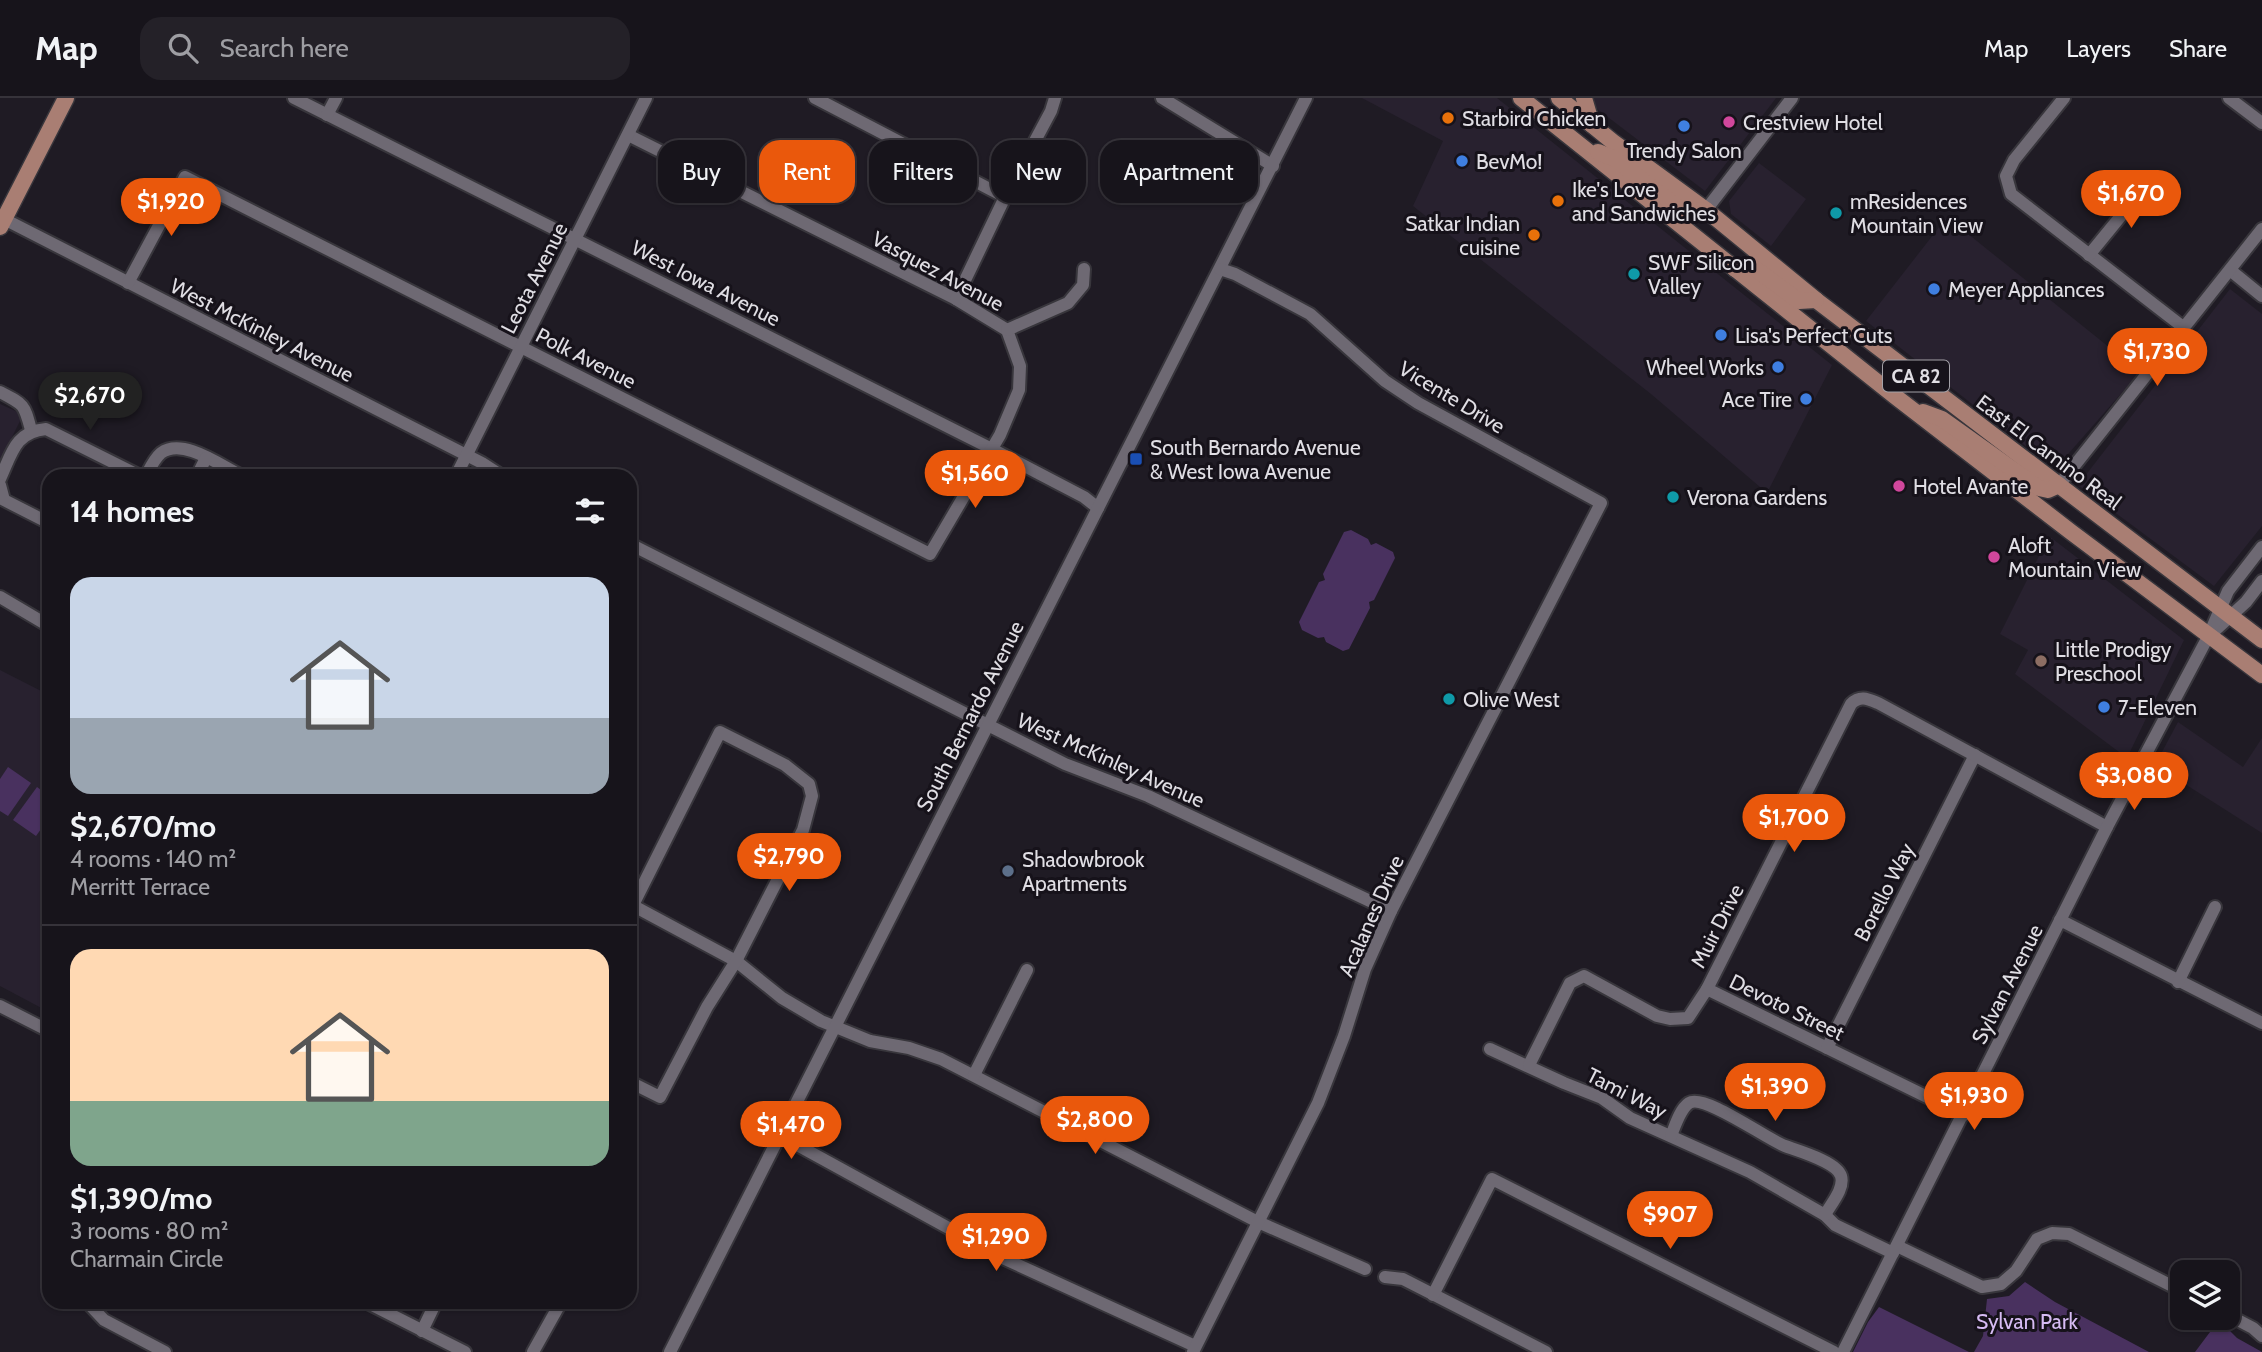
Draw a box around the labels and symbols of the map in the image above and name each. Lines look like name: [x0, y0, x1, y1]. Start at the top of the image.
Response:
place label: Starbird Chicken: [1462, 106, 1606, 131]
marker: Starbird Chicken: [1440, 110, 1456, 126]
place label: Crestview Hotel: [1743, 110, 1883, 135]
marker: Crestview Hotel: [1721, 114, 1737, 130]
marker: Trendy Salon: [1676, 118, 1692, 134]
place label: Trendy Salon: [1626, 138, 1742, 163]
place label: BevMo!: [1476, 149, 1542, 174]
marker: BevMo!: [1454, 153, 1470, 169]
pin: $1,670: [2074, 170, 2188, 230]
place label: Ike's Love and Sandwiches: [1572, 177, 1716, 226]
pin: $1,920: [114, 178, 228, 238]
place label: mResidences Mountain View: [1850, 189, 1983, 238]
marker: Ike's Love and Sandwiches: [1550, 193, 1566, 209]
marker: mResidences Mountain View: [1828, 205, 1844, 221]
place label: Satkar Indian cuisine: [1405, 211, 1520, 260]
street label: Leota Avenue: [495, 218, 573, 338]
street label: Vasquez Avenue: [868, 226, 1008, 316]
marker: Satkar Indian cuisine: [1526, 227, 1542, 243]
street label: West Iowa Avenue: [628, 235, 785, 331]
place label: SWF Silicon Valley: [1648, 250, 1755, 299]
marker: SWF Silicon Valley: [1626, 266, 1642, 282]
street label: West McKinley Avenue: [166, 273, 358, 387]
place label: Meyer Appliances: [1948, 277, 2105, 302]
marker: Meyer Appliances: [1926, 281, 1942, 297]
street label: Polk Avenue: [532, 322, 640, 394]
place label: Lisa's Perfect Cuts: [1735, 323, 1893, 348]
marker: Lisa's Perfect Cuts: [1713, 327, 1729, 343]
pin: $1,730: [2100, 328, 2214, 388]
place label: Wheel Works: [1646, 355, 1764, 380]
street label: Vicente Drive: [1394, 356, 1510, 439]
marker: Wheel Works: [1770, 359, 1786, 375]
road number: CA 82: [1883, 360, 1949, 392]
pin: $2,670: [33, 372, 147, 432]
place label: Ace Tire: [1722, 387, 1792, 412]
street label: East El Camino Real: [1971, 389, 2127, 515]
marker: Ace Tire: [1798, 391, 1814, 407]
place label: South Bernardo Avenue & West Iowa Avenue: [1150, 435, 1361, 484]
pin: $1,560: [918, 450, 1032, 510]
marker: South Bernardo Avenue & West Iowa Avenue: [1128, 451, 1144, 467]
place label: Hotel Avante: [1913, 474, 2028, 499]
marker: Hotel Avante: [1891, 478, 1907, 494]
place label: Verona Gardens: [1687, 485, 1827, 510]
marker: Verona Gardens: [1665, 489, 1681, 505]
place label: Aloft Mountain View: [2008, 533, 2141, 582]
marker: Aloft Mountain View: [1986, 549, 2002, 565]
street label: South Bernardo Avenue: [911, 616, 1029, 816]
place label: Little Prodigy Preschool: [2055, 637, 2172, 686]
marker: Little Prodigy Preschool: [2033, 653, 2049, 669]
place label: Olive West: [1463, 687, 1560, 712]
marker: Olive West: [1441, 691, 1457, 707]
place label: 7-Eleven: [2118, 695, 2197, 720]
marker: 7-Eleven: [2096, 699, 2112, 715]
street label: West McKinley Avenue: [1013, 707, 1209, 813]
pin: $3,080: [2077, 752, 2191, 812]
pin: $1,700: [1737, 794, 1851, 854]
pin: $2,790: [732, 834, 846, 893]
street label: Borello Way: [1849, 838, 1920, 945]
place label: Shadowbrook Apartments: [1022, 847, 1145, 896]
street label: Acalanes Drive: [1333, 851, 1409, 981]
marker: Shadowbrook Apartments: [1000, 863, 1016, 879]
street label: Muir Drive: [1685, 880, 1749, 972]
street label: Sylvan Avenue: [1966, 920, 2048, 1048]
street label: Devoto Street: [1726, 968, 1848, 1046]
street label: Tami Way: [1583, 1062, 1672, 1124]
pin: $1,390: [1718, 1063, 1832, 1123]
pin: $1,930: [1917, 1072, 2031, 1132]
pin: $2,800: [1038, 1096, 1152, 1156]
pin: $1,470: [734, 1102, 848, 1161]
pin: $907: [1629, 1192, 1711, 1251]
pin: $1,290: [939, 1214, 1053, 1273]
park label: Sylvan Park: [1976, 1309, 2079, 1334]

